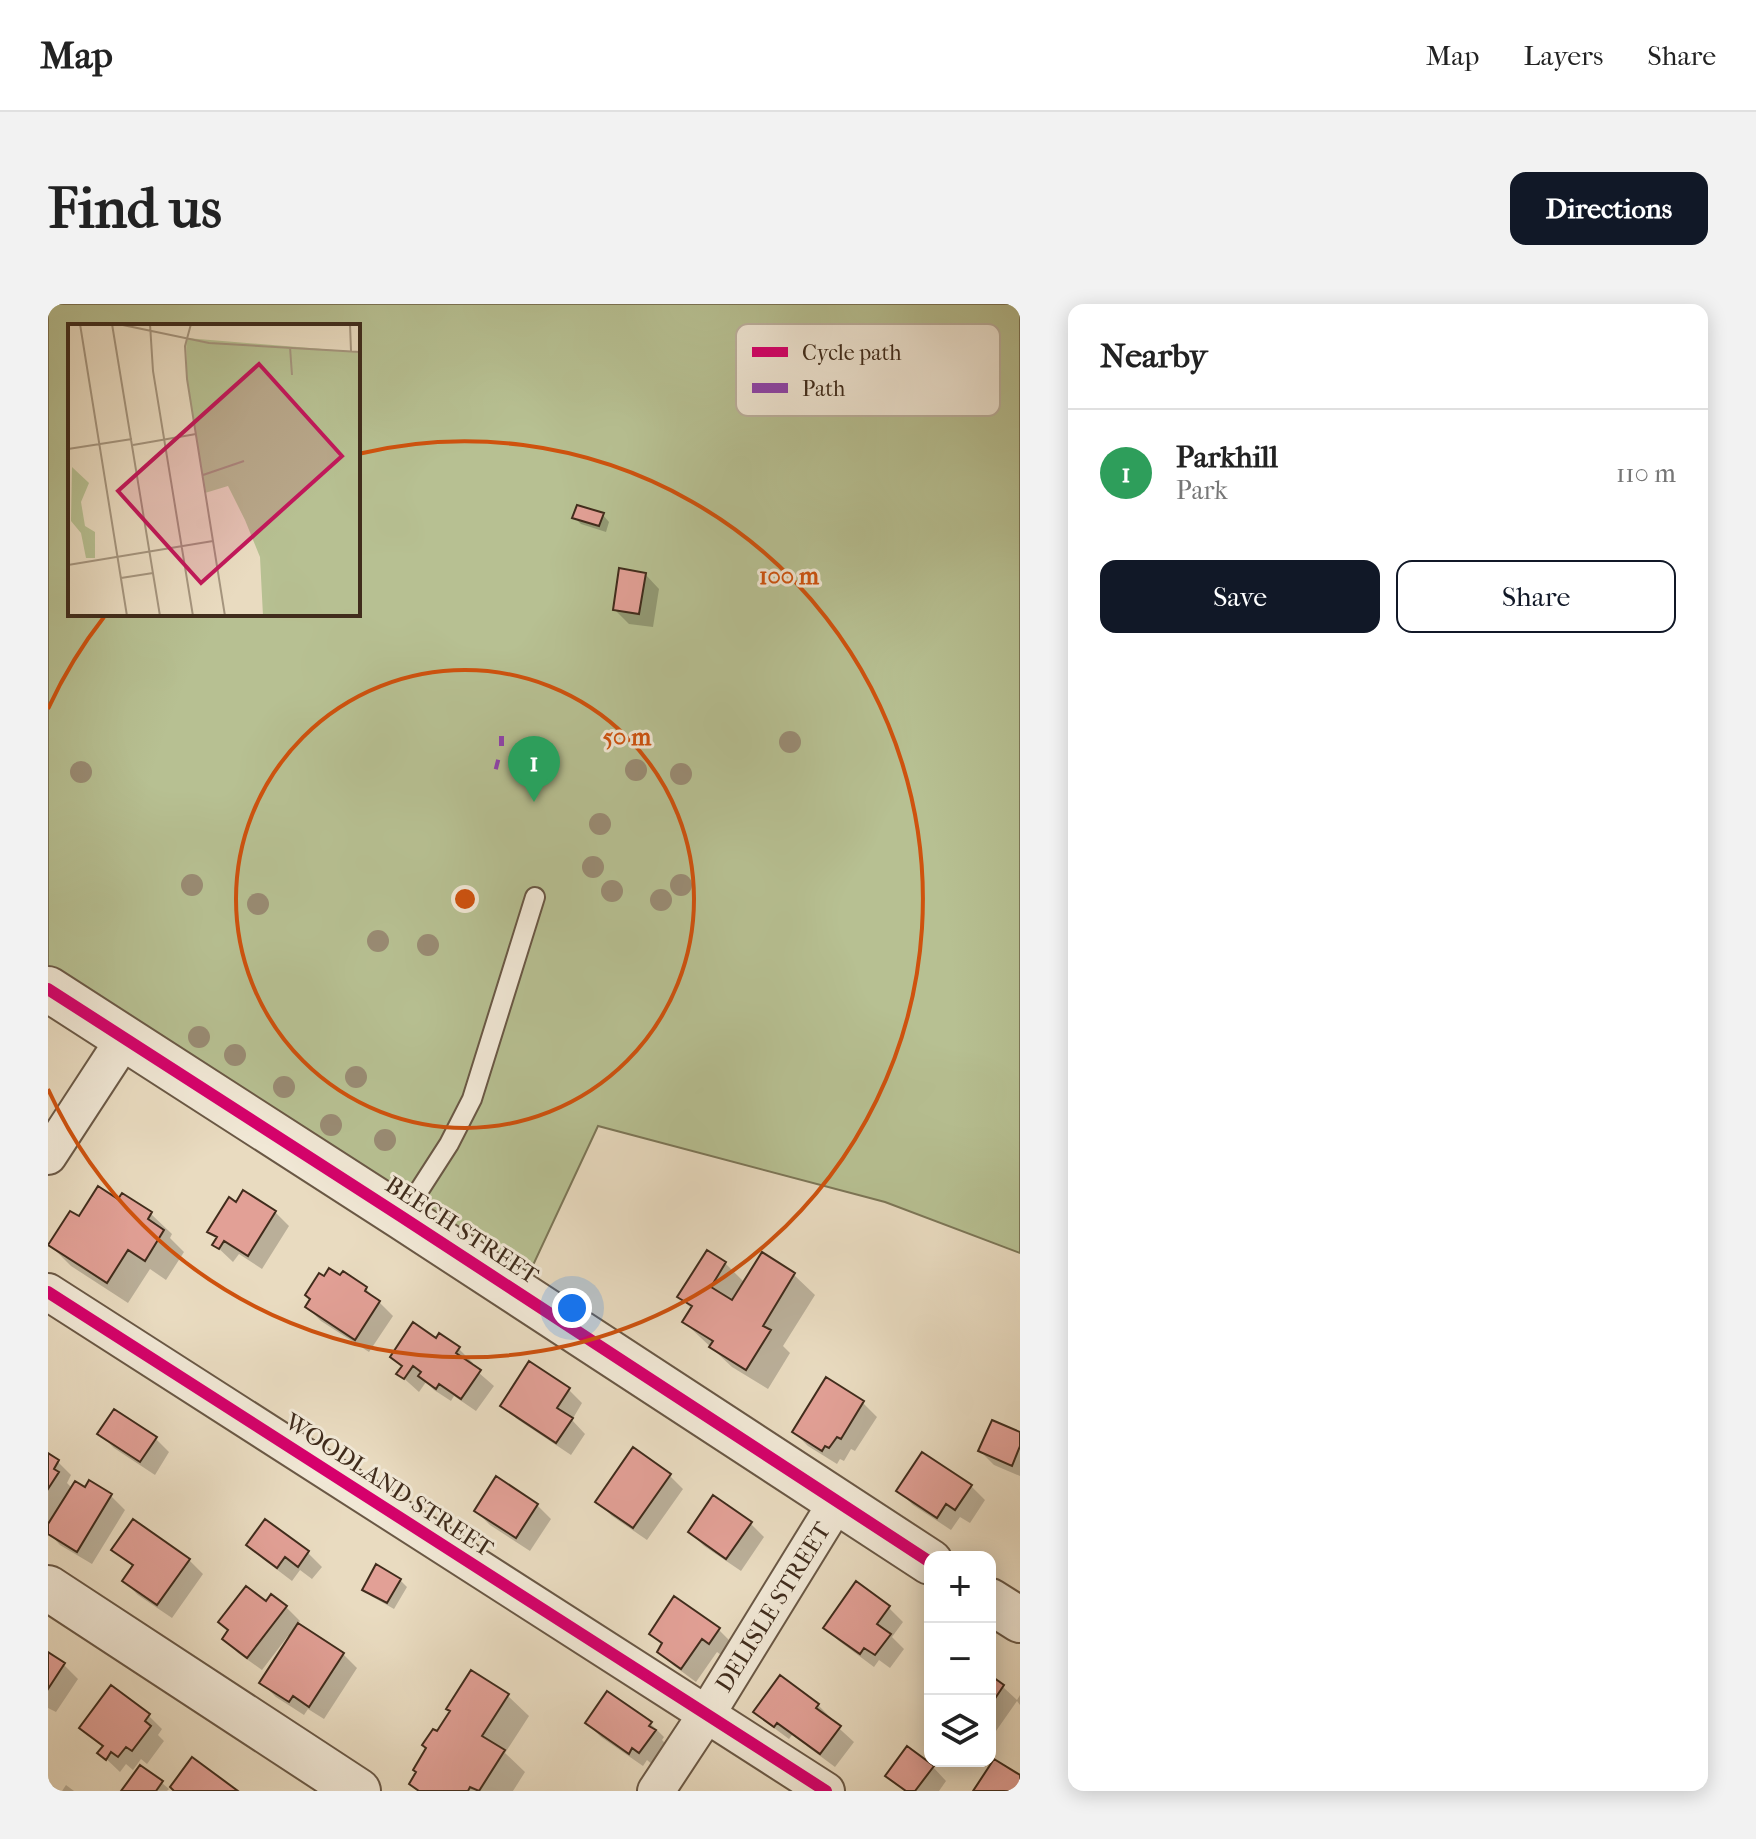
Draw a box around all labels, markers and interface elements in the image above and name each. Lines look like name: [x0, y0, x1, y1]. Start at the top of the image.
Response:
text: Map: [40, 33, 113, 78]
text: Map: [1426, 39, 1479, 72]
text: Layers: [1523, 39, 1603, 72]
text: Share: [1647, 39, 1716, 72]
button: Directions: [1510, 172, 1708, 245]
text: Find us: [48, 176, 222, 241]
inset map: [68, 324, 360, 616]
legend: [736, 324, 1000, 416]
text: Nearby: [1100, 336, 1207, 376]
text: Cycle path: [802, 340, 902, 366]
text: Path: [802, 376, 846, 402]
text: Parkhill: [1176, 440, 1278, 475]
text: 1: [1121, 458, 1131, 489]
text: 110 m: [1616, 458, 1676, 489]
text: Park: [1176, 475, 1228, 506]
button: Save: [1100, 560, 1380, 633]
button: Share: [1396, 560, 1676, 633]
text: 100 m: [759, 562, 820, 590]
text: 50 m: [603, 723, 652, 751]
pin: 1: [508, 736, 560, 802]
centre of rings: [451, 885, 479, 913]
street label: BEECH STREET: [380, 1170, 544, 1290]
your location: [552, 1288, 592, 1328]
street label: WOODLAND STREET: [279, 1407, 499, 1563]
street label: DELISLE STREET: [710, 1516, 837, 1697]
map controls: [924, 1551, 996, 1767]
button: +: [924, 1551, 996, 1623]
button: −: [924, 1623, 996, 1695]
button: layers: [924, 1695, 996, 1767]

